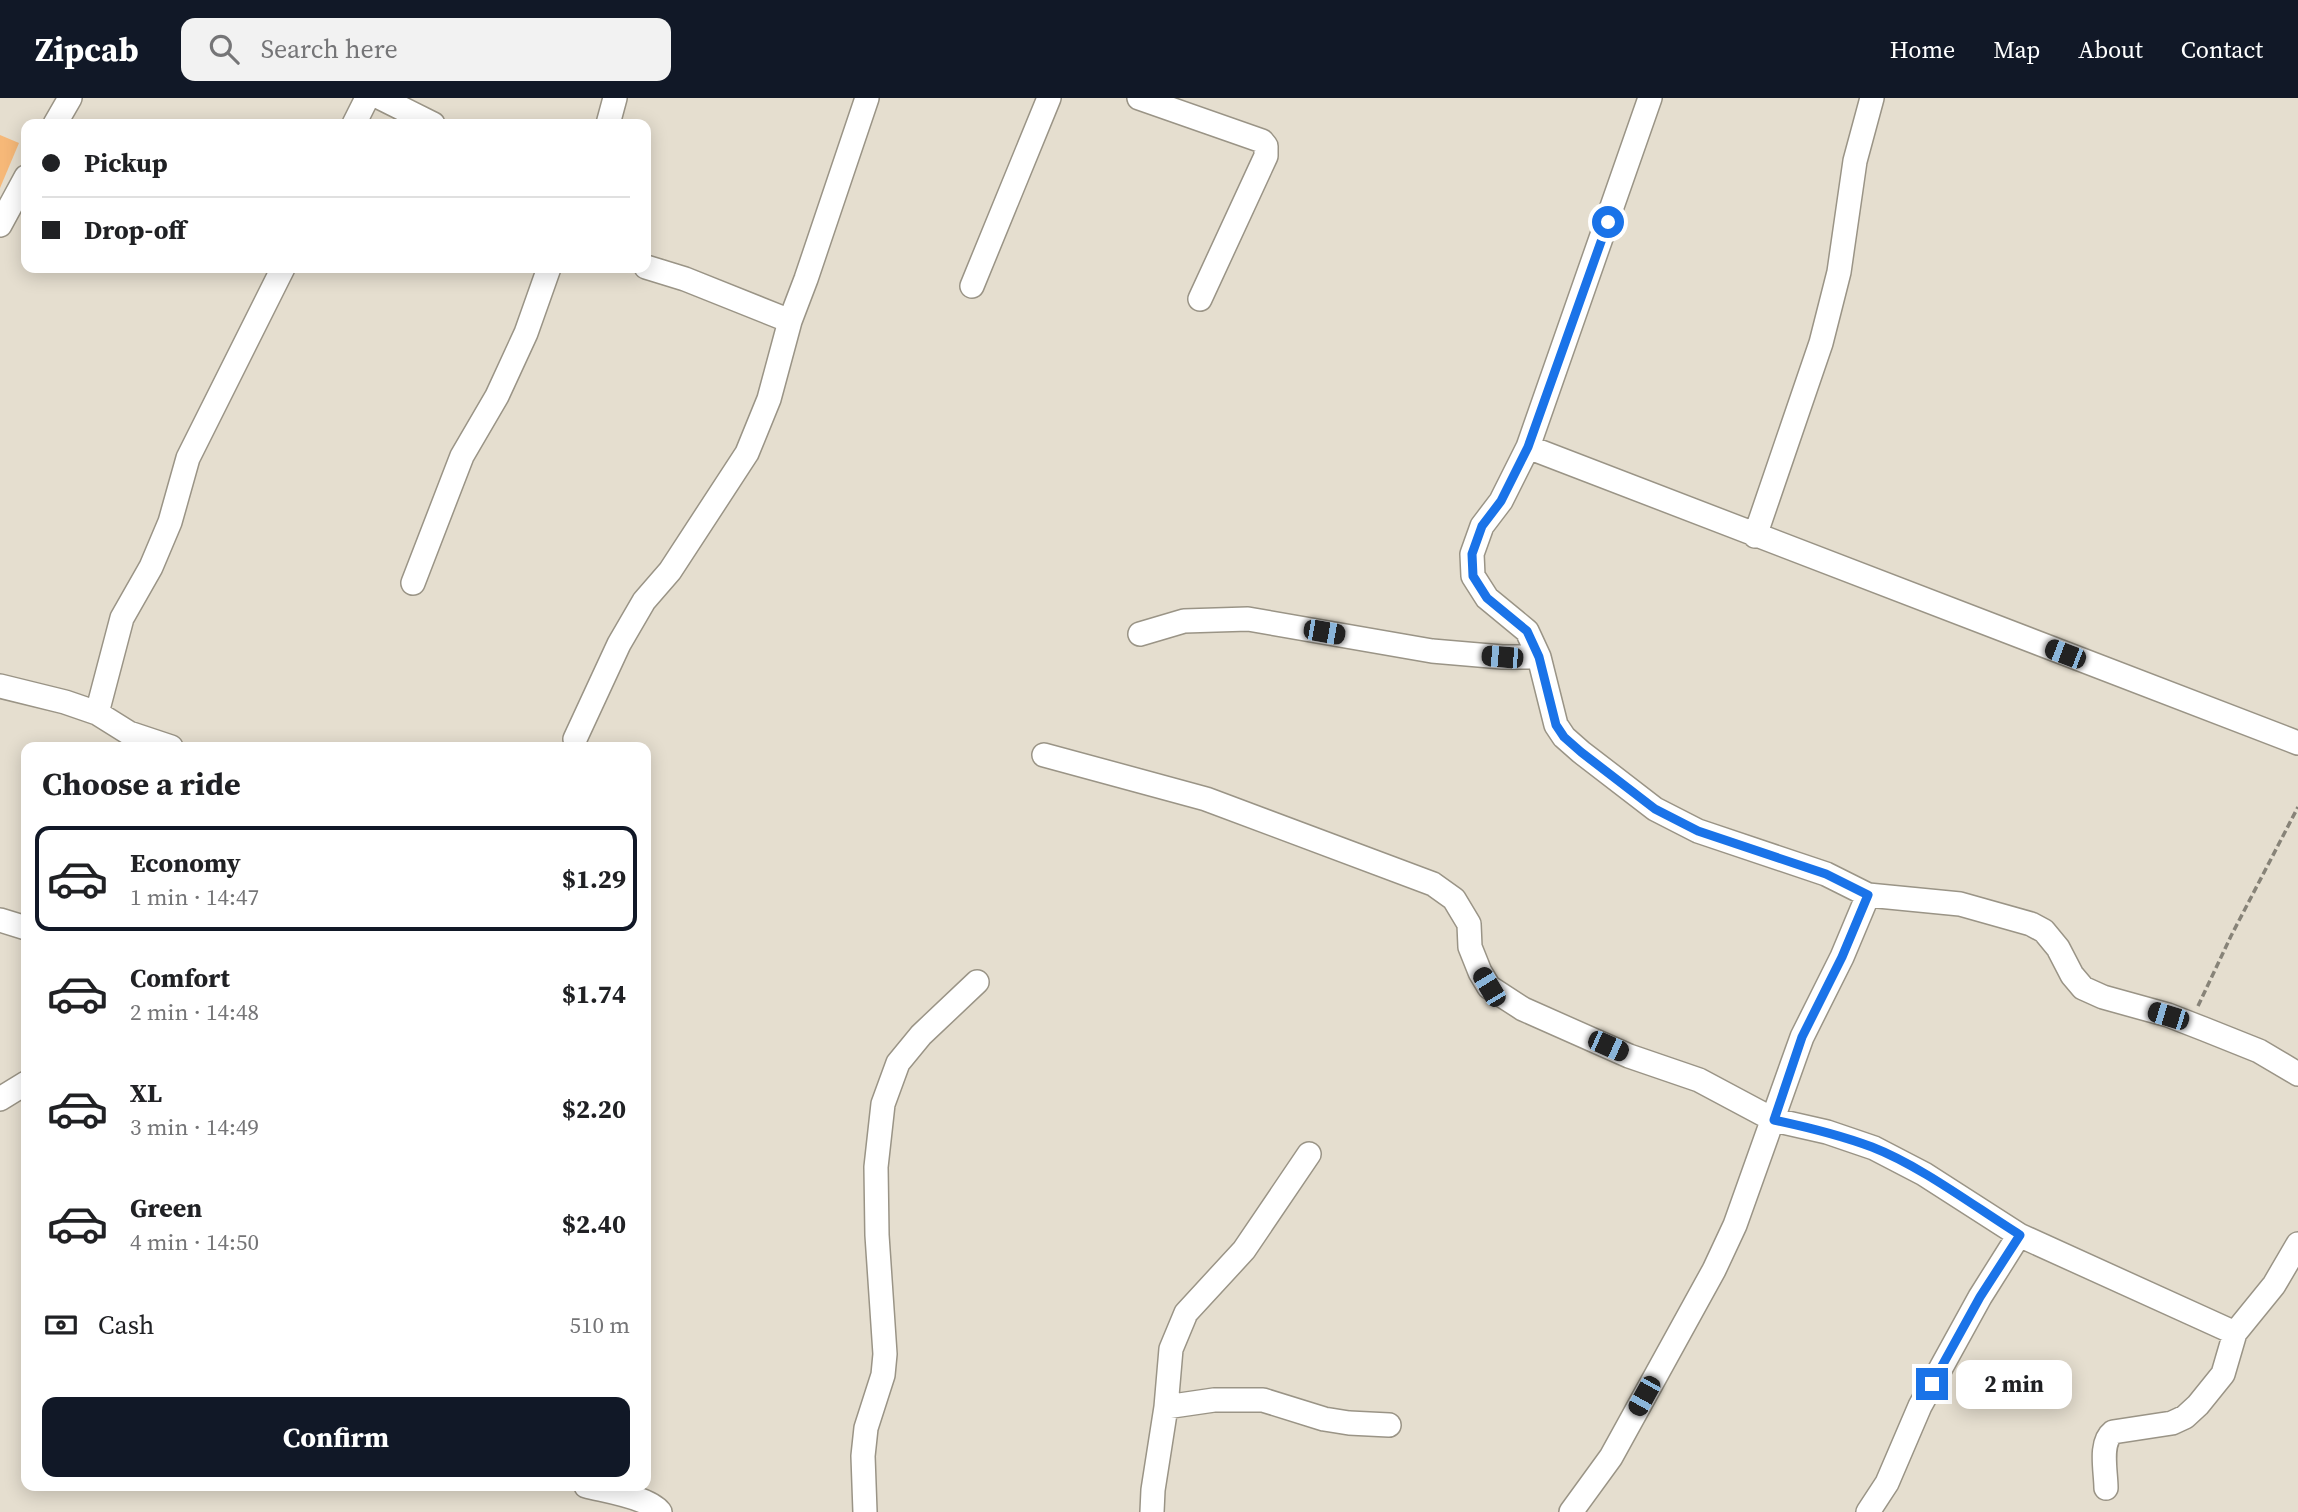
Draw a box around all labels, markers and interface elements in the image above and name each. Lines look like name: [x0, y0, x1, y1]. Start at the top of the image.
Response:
search box: [181, 18, 671, 81]
text: Zipcab: [35, 27, 139, 72]
icon: search: [205, 30, 243, 68]
text: Search here: [261, 31, 398, 67]
text: Home: [1890, 33, 1955, 66]
text: Map: [1993, 33, 2040, 66]
text: About: [2078, 33, 2143, 66]
text: Contact: [2181, 33, 2263, 66]
text: Pickup: [84, 145, 168, 181]
route start: [1592, 206, 1624, 238]
text: Drop-off: [84, 212, 186, 248]
car: [1302, 618, 1347, 646]
car: [2042, 637, 2089, 671]
car: [1481, 645, 1524, 669]
text: Choose a ride: [42, 762, 241, 806]
text: Economy: [130, 845, 241, 881]
icon: car: [46, 847, 109, 910]
text: $1.29: [562, 861, 626, 897]
text: 1 min · 14:47: [130, 881, 259, 913]
text: Comfort: [130, 960, 230, 996]
icon: car: [46, 962, 109, 1025]
car: [1470, 964, 1509, 1010]
text: $1.74: [562, 976, 626, 1012]
text: 2 min · 14:48: [130, 996, 259, 1028]
car: [2145, 1000, 2192, 1032]
car: [1585, 1028, 1632, 1064]
text: XL: [130, 1075, 162, 1111]
icon: car: [46, 1077, 109, 1140]
text: $2.20: [562, 1091, 626, 1127]
text: 3 min · 14:49: [130, 1111, 259, 1143]
text: Green: [130, 1190, 202, 1226]
icon: car: [46, 1192, 109, 1255]
text: $2.40: [562, 1206, 626, 1242]
text: 4 min · 14:50: [130, 1226, 259, 1258]
icon: cash: [42, 1306, 80, 1344]
text: Cash: [98, 1307, 154, 1343]
text: 510 m: [569, 1309, 630, 1341]
callout: 2 min: [1956, 1360, 2072, 1408]
route end: [1916, 1368, 1948, 1400]
text: 2 min: [1984, 1368, 2044, 1400]
car: [1625, 1373, 1664, 1419]
button: Confirm: [42, 1397, 630, 1477]

